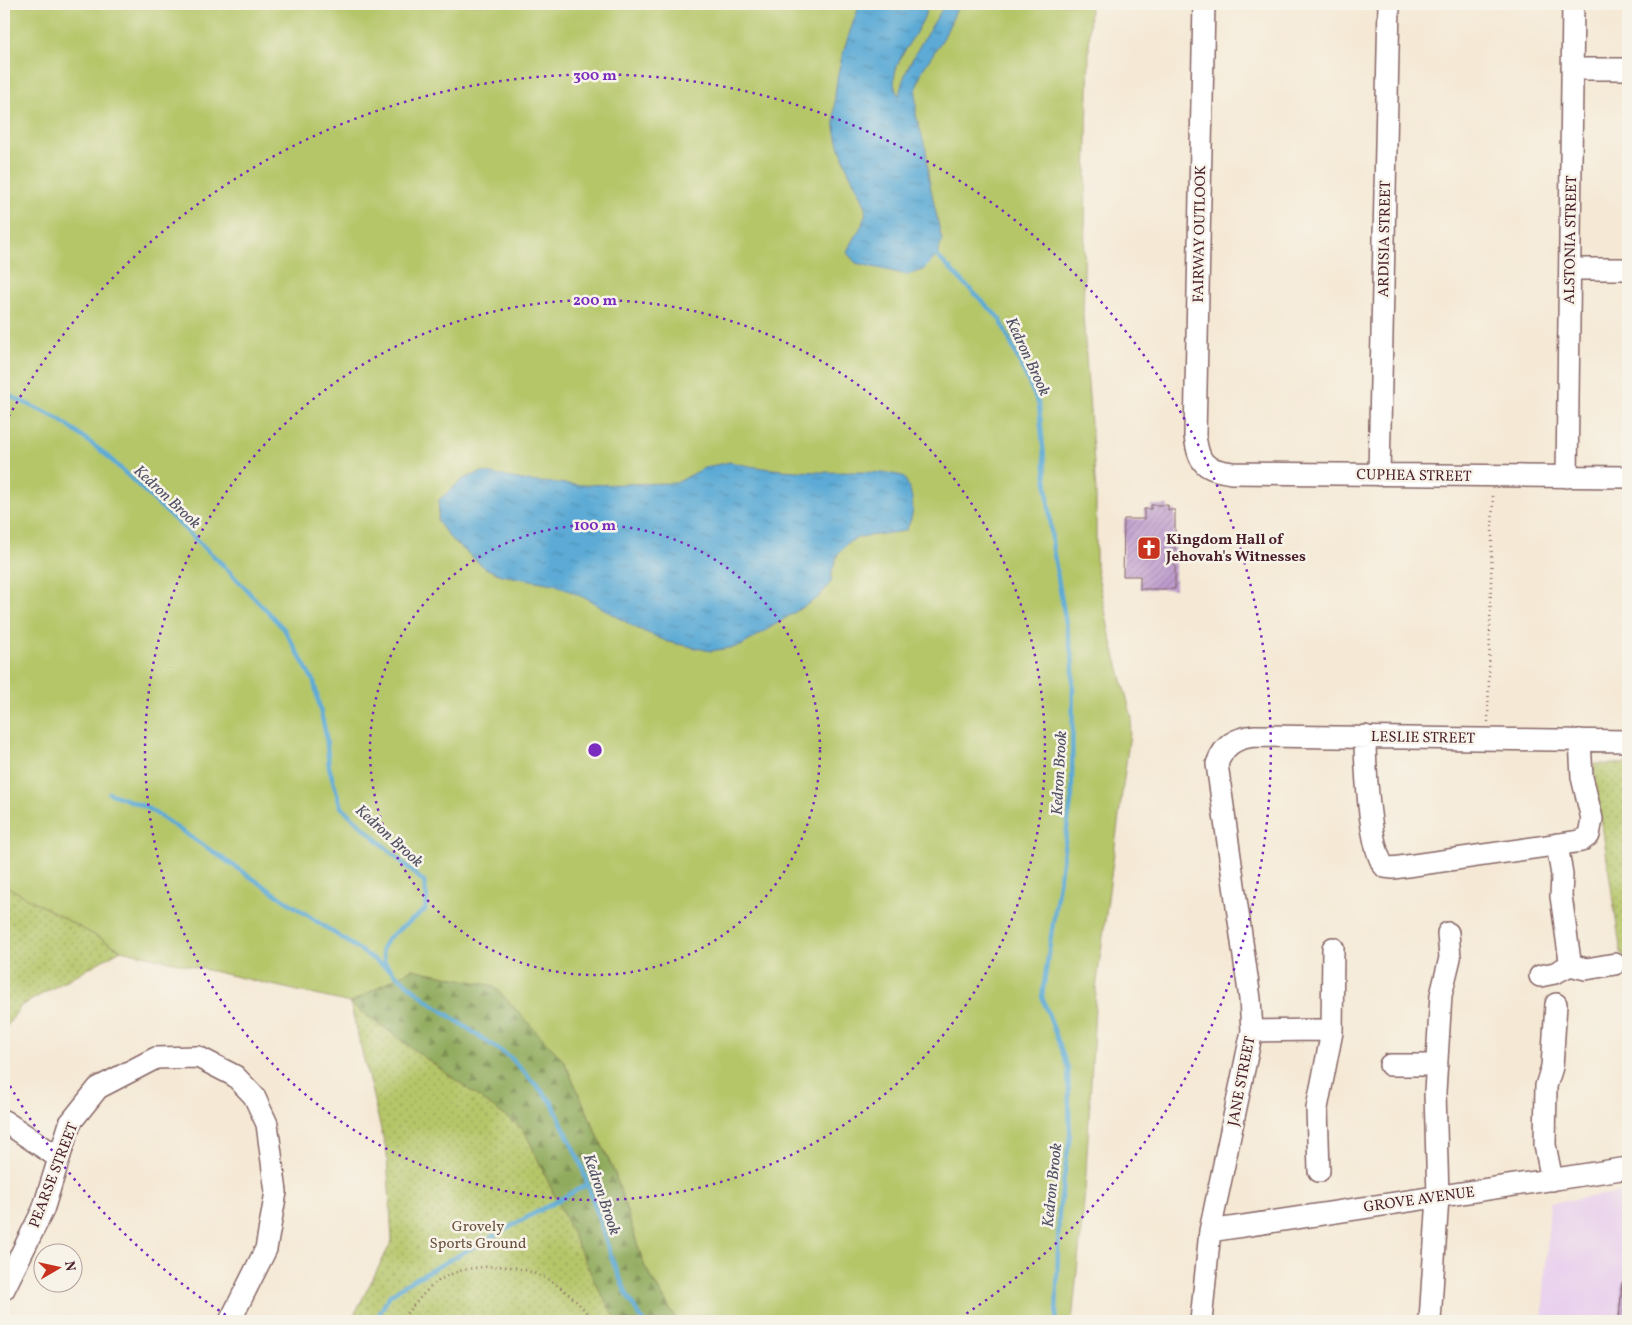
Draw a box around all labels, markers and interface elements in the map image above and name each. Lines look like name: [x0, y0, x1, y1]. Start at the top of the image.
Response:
text: 300 m: [573, 66, 617, 87]
street label: FAIRWAY OUTLOOK: [1189, 165, 1212, 303]
street label: ALSTONIA STREET: [1560, 175, 1583, 305]
street label: ARDISIA STREET: [1374, 180, 1397, 298]
text: 200 m: [573, 291, 617, 312]
water label: Kedron Brook: [999, 314, 1055, 400]
water label: Kedron Brook: [128, 461, 205, 535]
street label: CUPHEA STREET: [1356, 465, 1472, 488]
text: 100 m: [574, 516, 617, 537]
place label: Kingdom Hall of Jehovah's Witnesses: [1165, 530, 1306, 568]
church icon: Kingdom Hall of Jehovah's Witnesses: [1136, 535, 1162, 561]
street label: LESLIE STREET: [1371, 727, 1475, 750]
water label: Kedron Brook: [1047, 730, 1073, 816]
centre of rings: [586, 741, 604, 759]
water label: Kedron Brook: [350, 800, 428, 873]
street label: JANE STREET: [1223, 1034, 1262, 1128]
street label: PEARSE STREET: [25, 1120, 84, 1231]
water label: Kedron Brook: [1038, 1141, 1068, 1228]
water label: Kedron Brook: [577, 1151, 625, 1239]
street label: GROVE AVENUE: [1362, 1182, 1476, 1219]
park label: Grovely Sports Ground: [430, 1217, 526, 1255]
north arrow: [32, 1242, 82, 1292]
text: N: [59, 1260, 80, 1273]

